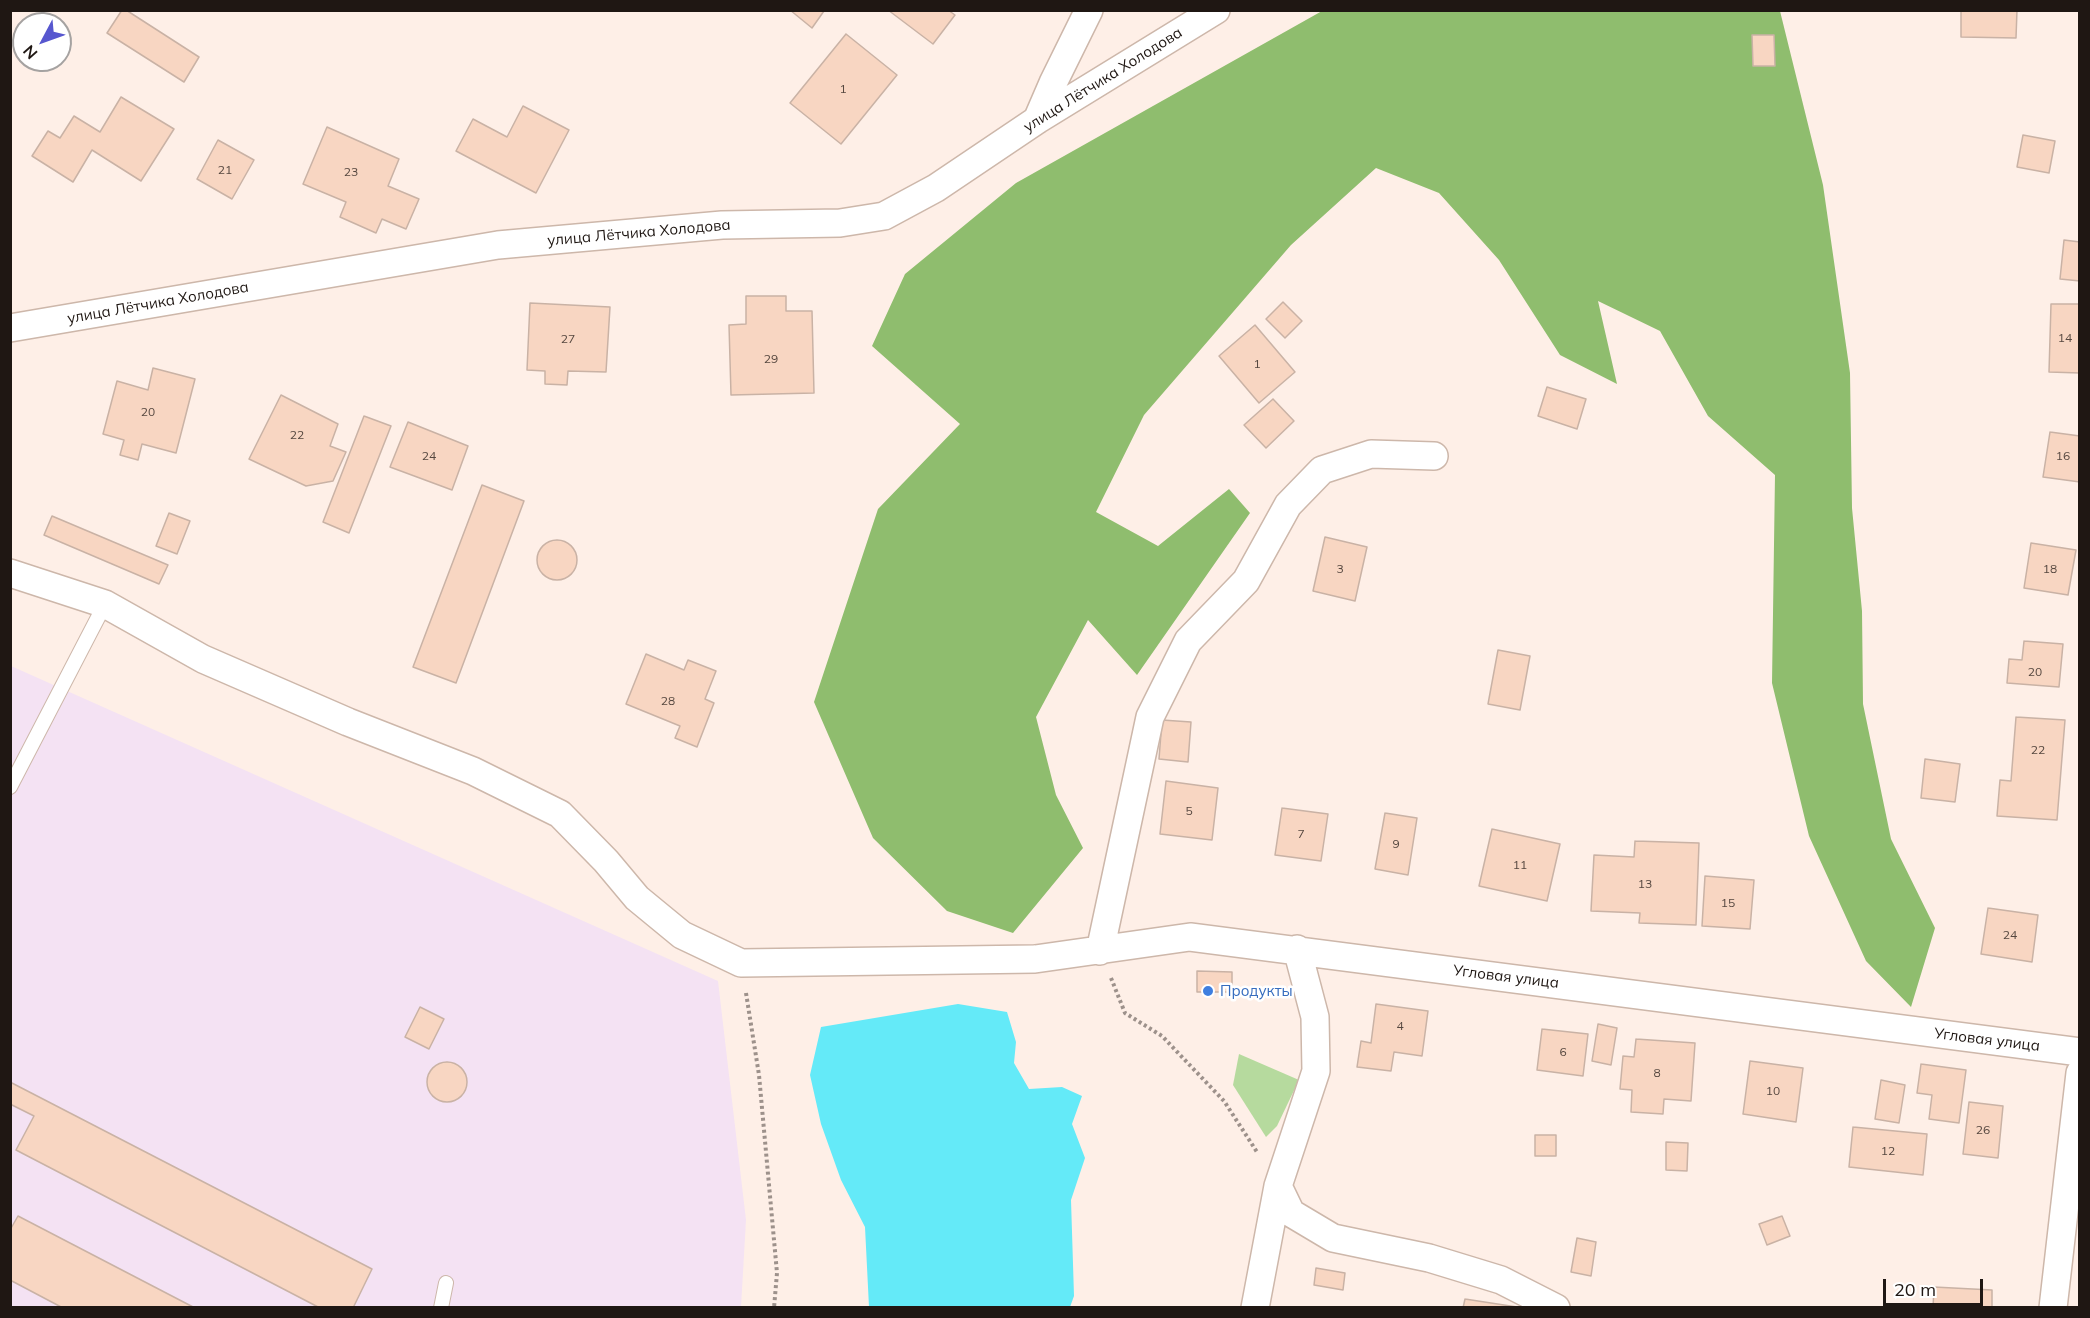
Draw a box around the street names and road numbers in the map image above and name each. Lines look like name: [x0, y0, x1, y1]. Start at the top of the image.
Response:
street label: улица Лётчика Холодова: [1020, 24, 1186, 136]
street label: улица Лётчика Холодова: [547, 216, 731, 250]
street label: улица Лётчика Холодова: [66, 278, 250, 328]
street label: Угловая улица: [1452, 962, 1560, 992]
street label: Угловая улица: [1933, 1025, 2041, 1055]

